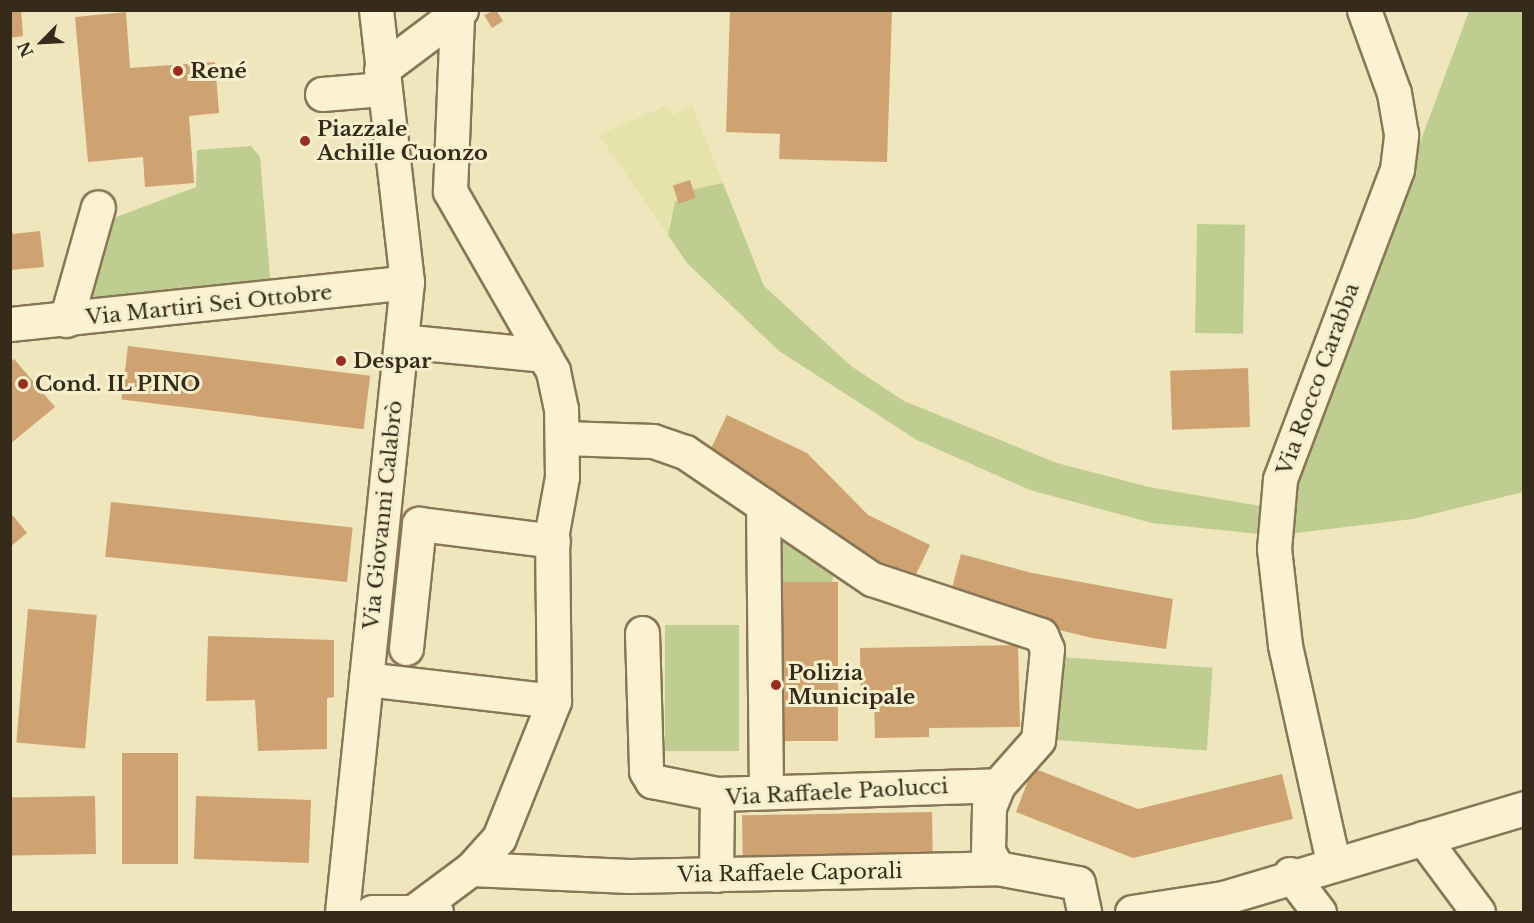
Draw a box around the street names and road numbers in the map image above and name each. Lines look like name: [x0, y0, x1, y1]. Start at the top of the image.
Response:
street label: Via Rocco Carabba: [1272, 279, 1364, 479]
street label: Via Martiri Sei Ottobre: [84, 280, 334, 330]
street label: Via Giovanni Calabrò: [358, 399, 408, 631]
street label: Via Raffaele Paolucci: [725, 774, 949, 810]
street label: Via Raffaele Caporali: [677, 858, 903, 888]

